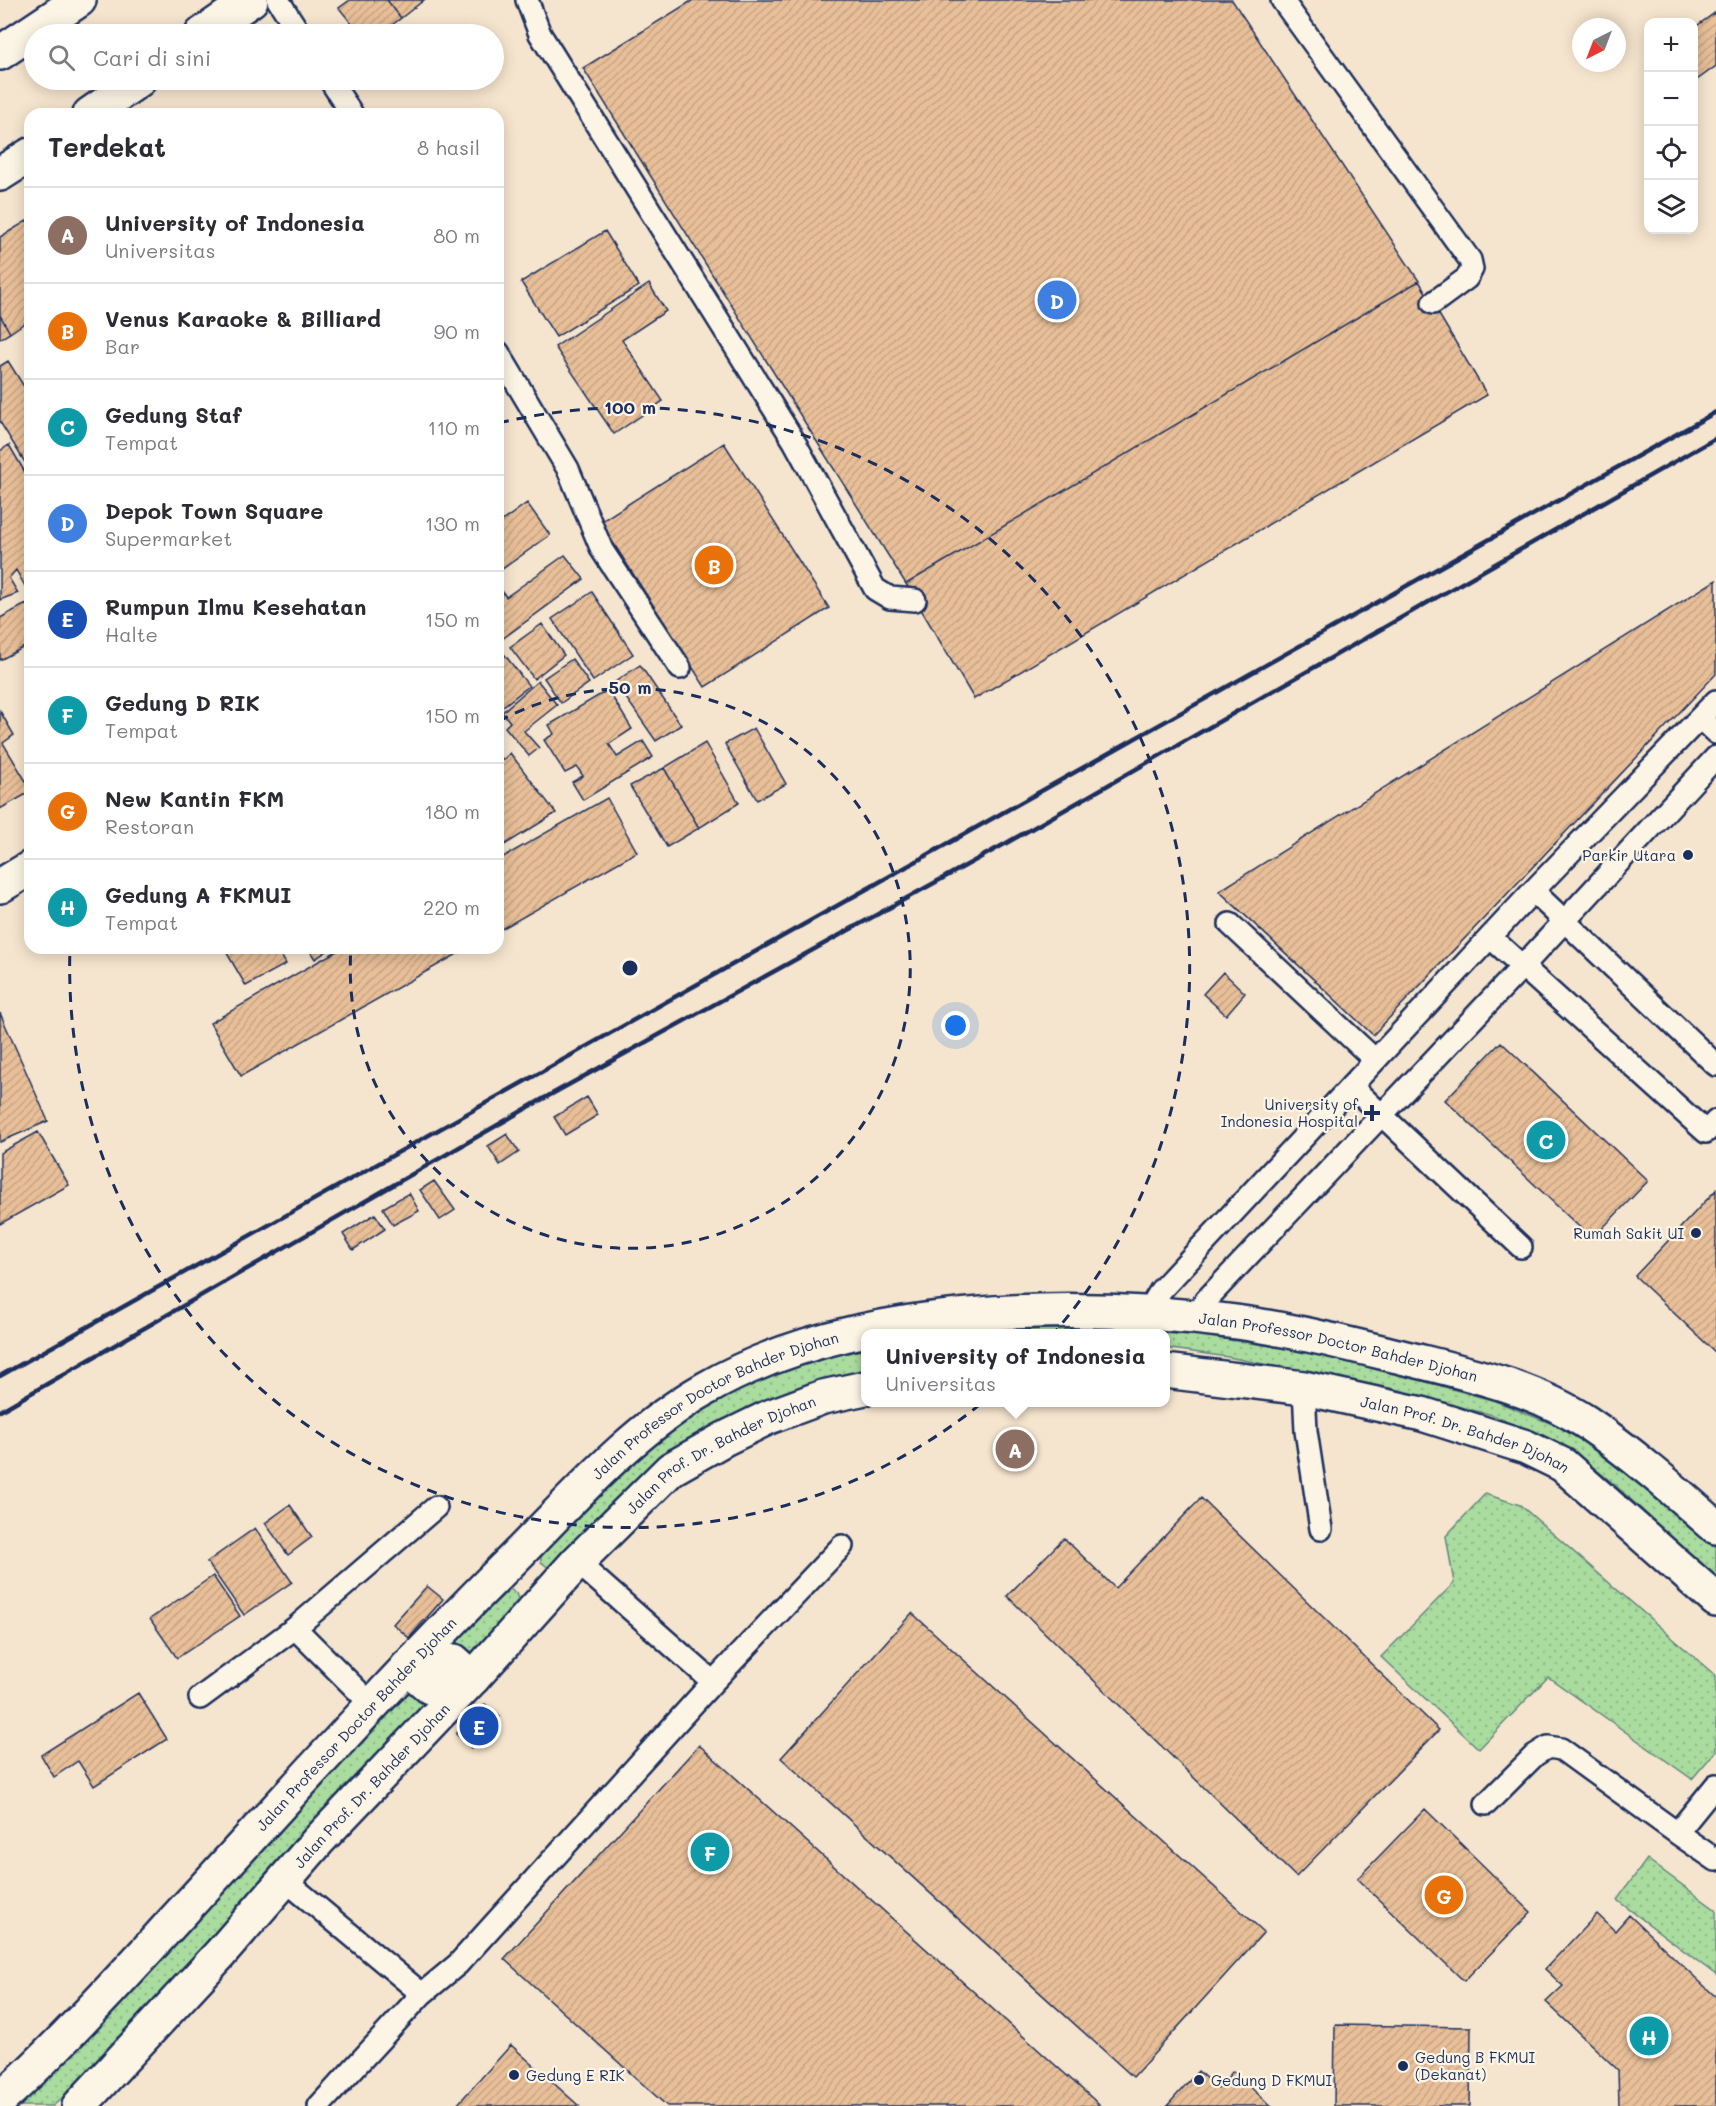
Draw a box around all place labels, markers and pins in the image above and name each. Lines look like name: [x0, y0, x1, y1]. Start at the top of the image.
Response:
pin: D: [1038, 278, 1076, 322]
pin: B: [694, 542, 734, 588]
place label: Parkir Utara: [1582, 845, 1676, 865]
marker: Parkir Utara: [1681, 848, 1695, 862]
centre of rings: [620, 958, 640, 978]
place label: University of Indonesia Hospital: [1221, 1094, 1359, 1131]
marker: University of Indonesia Hospital: [1363, 1104, 1381, 1122]
pin: C: [1526, 1118, 1566, 1162]
place label: Rumah Sakit UI: [1573, 1223, 1684, 1243]
marker: Rumah Sakit UI: [1689, 1226, 1703, 1240]
pin: A: [996, 1426, 1034, 1472]
pin: E: [460, 1704, 498, 1748]
pin: F: [690, 1830, 730, 1874]
pin: G: [1424, 1872, 1464, 1918]
pin: H: [1630, 2014, 1668, 2058]
place label: Gedung B FKMUI (Dekanat): [1415, 2047, 1535, 2084]
marker: Gedung B FKMUI (Dekanat): [1396, 2059, 1410, 2073]
place label: Gedung E RIK: [526, 2065, 625, 2085]
marker: Gedung E RIK: [507, 2068, 521, 2082]
place label: Gedung D FKMUI: [1211, 2070, 1332, 2090]
marker: Gedung D FKMUI: [1192, 2073, 1206, 2087]

